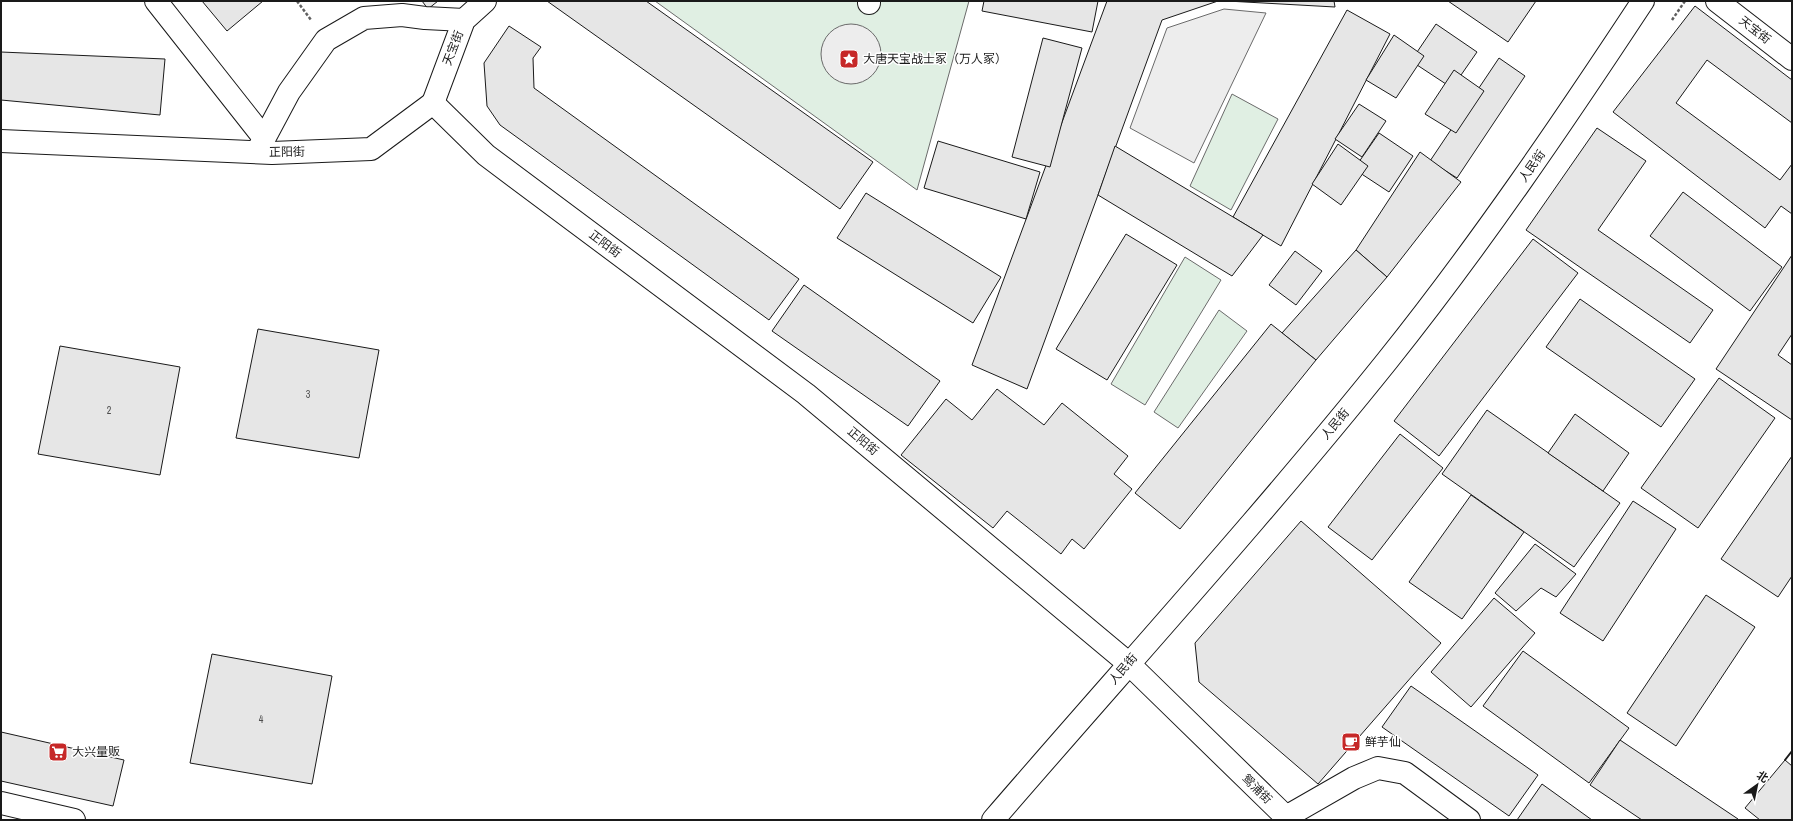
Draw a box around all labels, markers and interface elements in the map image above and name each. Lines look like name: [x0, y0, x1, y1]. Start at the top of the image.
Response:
street label: 天宝街: [1736, 13, 1774, 47]
street label: 天宝街: [439, 28, 467, 68]
place icon: 大唐天宝战士冢（万人冢）: [838, 48, 860, 70]
place label: 大唐天宝战士冢（万人冢）: [863, 51, 1007, 67]
street label: 正阳街: [269, 144, 305, 160]
street label: 人民街: [1515, 147, 1549, 185]
street label: 正阳街: [586, 227, 624, 261]
house number: 3: [306, 388, 311, 401]
house number: 2: [107, 404, 112, 417]
street label: 人民街: [1317, 405, 1353, 443]
street label: 正阳街: [844, 423, 882, 459]
street label: 人民街: [1105, 650, 1141, 688]
house number: 4: [259, 713, 264, 726]
cafe icon: 鲜芋仙: [1340, 731, 1362, 753]
place label: 鲜芋仙: [1365, 734, 1401, 750]
supermarket icon: 大兴量贩: [47, 741, 69, 763]
place label: 大兴量贩: [72, 744, 120, 760]
north arrow: [1737, 765, 1777, 805]
text: 北: [1754, 768, 1771, 785]
street label: 鸳浦街: [1238, 771, 1276, 807]

